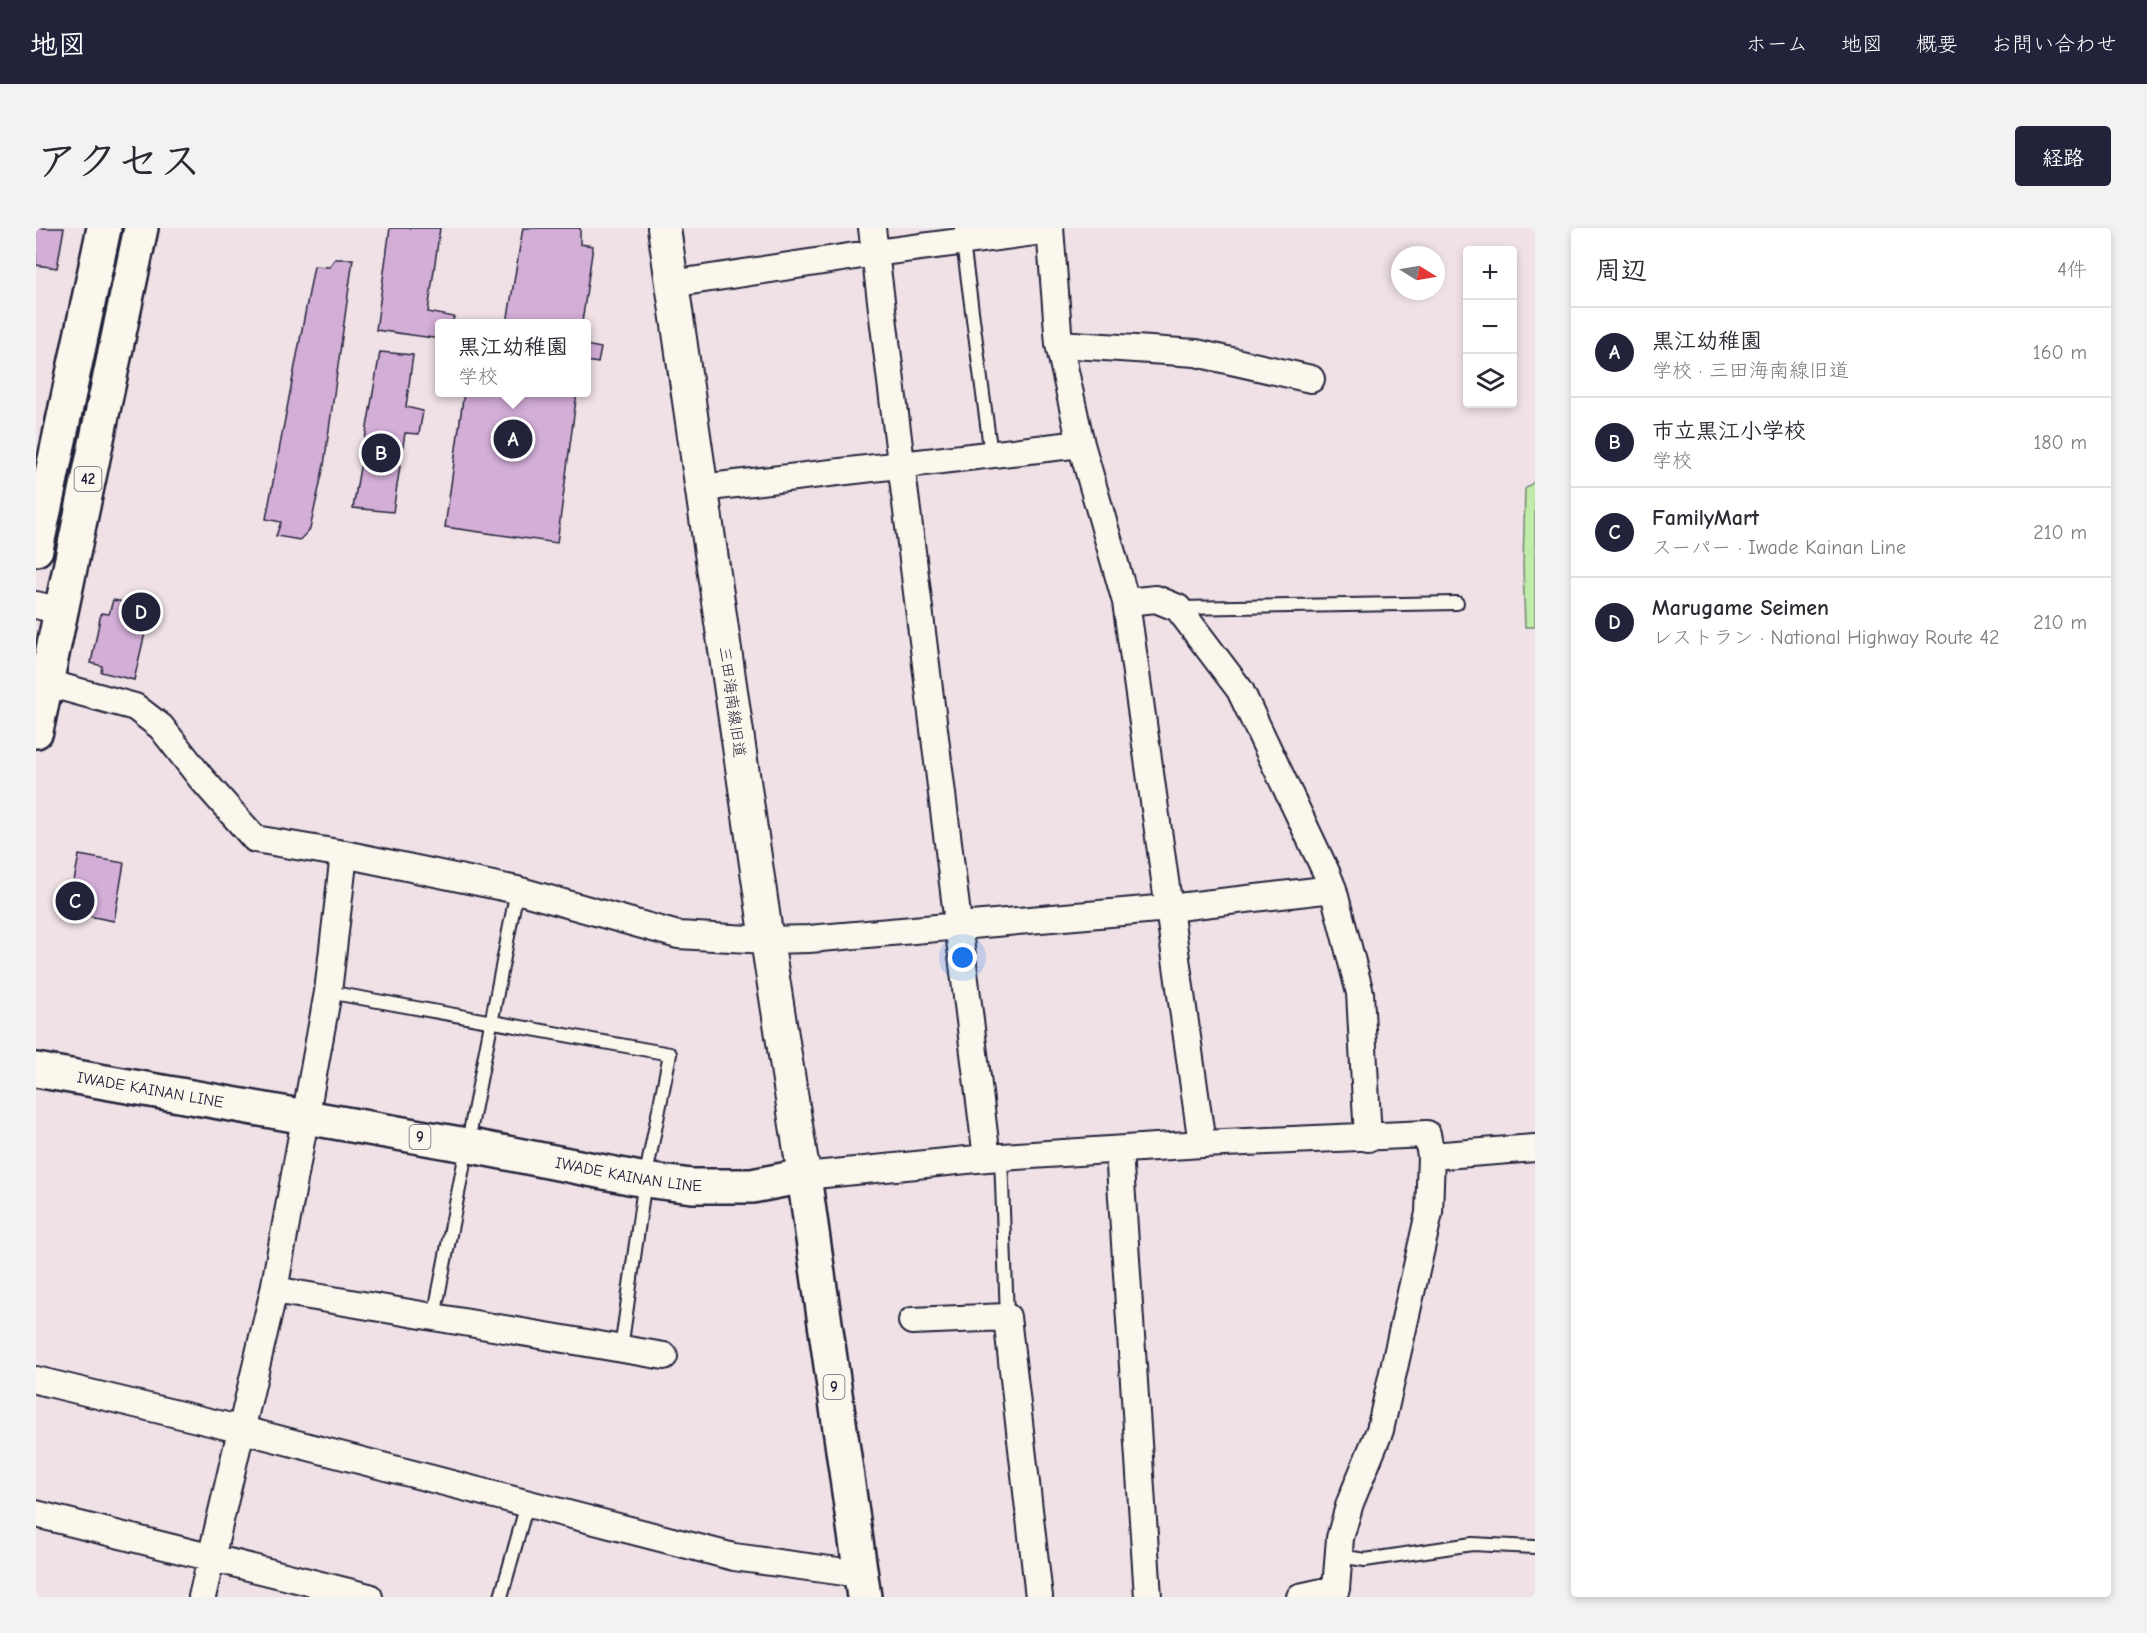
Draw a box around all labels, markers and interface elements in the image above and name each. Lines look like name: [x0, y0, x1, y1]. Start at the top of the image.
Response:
text: 地図: [30, 29, 86, 61]
text: ホーム: [1746, 32, 1808, 56]
text: 地図: [1841, 32, 1883, 56]
text: 概要: [1916, 32, 1958, 56]
text: お問い合わせ: [1991, 32, 2117, 56]
button: 経路: [2015, 126, 2111, 186]
text: アクセス: [36, 137, 201, 186]
north arrow: [1391, 246, 1445, 300]
map controls: [1463, 246, 1517, 408]
button: +: [1463, 246, 1517, 300]
text: 周辺: [1595, 256, 1647, 286]
text: 4件: [2057, 258, 2087, 281]
button: −: [1463, 300, 1517, 354]
popup: [435, 319, 591, 397]
text: 黒江幼稚園: [1652, 328, 1762, 354]
text: 黒江幼稚園: [458, 334, 568, 360]
text: A: [1609, 341, 1620, 364]
text: 160 m: [2033, 341, 2087, 364]
button: layers: [1463, 354, 1517, 408]
text: 学校 · 三田海南線旧道: [1652, 359, 1849, 382]
text: 学校: [458, 365, 498, 388]
pin: A: [494, 416, 532, 462]
text: 市立黒江小学校: [1652, 418, 1806, 444]
pin: B: [362, 430, 400, 476]
text: B: [1608, 431, 1621, 454]
text: 180 m: [2033, 431, 2087, 454]
text: 学校: [1652, 449, 1692, 472]
road number: 42: [74, 467, 102, 491]
text: FamilyMart: [1652, 505, 1759, 531]
text: C: [1608, 521, 1621, 544]
text: 210 m: [2033, 521, 2087, 544]
text: スーパー · Iwade Kainan Line: [1652, 536, 1906, 559]
pin: D: [122, 590, 160, 634]
text: Marugame Seimen: [1652, 595, 1829, 621]
text: D: [1608, 611, 1621, 634]
text: 210 m: [2033, 611, 2087, 634]
text: レストラン · National Highway Route 42: [1652, 626, 2000, 649]
street label: 三田海南線旧道: [715, 645, 749, 759]
pin: C: [56, 878, 94, 924]
your location: [948, 943, 977, 972]
street label: IWADE KAINAN LINE: [76, 1068, 225, 1112]
road number: 9: [410, 1125, 430, 1149]
street label: IWADE KAINAN LINE: [554, 1154, 702, 1195]
road number: 9: [824, 1375, 844, 1399]

